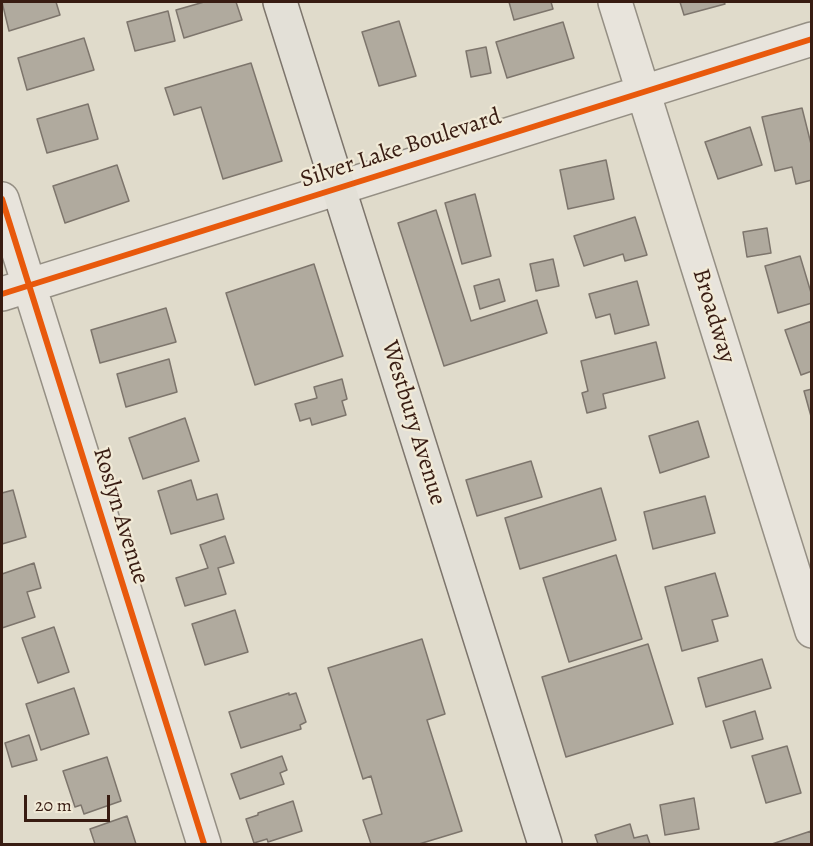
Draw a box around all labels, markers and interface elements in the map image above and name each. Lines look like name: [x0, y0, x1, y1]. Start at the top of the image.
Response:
street label: Silver Lake Boulevard: [297, 103, 505, 195]
street label: Broadway: [685, 265, 741, 367]
street label: Westbury Avenue: [374, 337, 452, 509]
street label: Roslyn Avenue: [86, 444, 154, 588]
scale bar: [27, 783, 112, 821]
text: 20 m: [35, 793, 72, 817]

